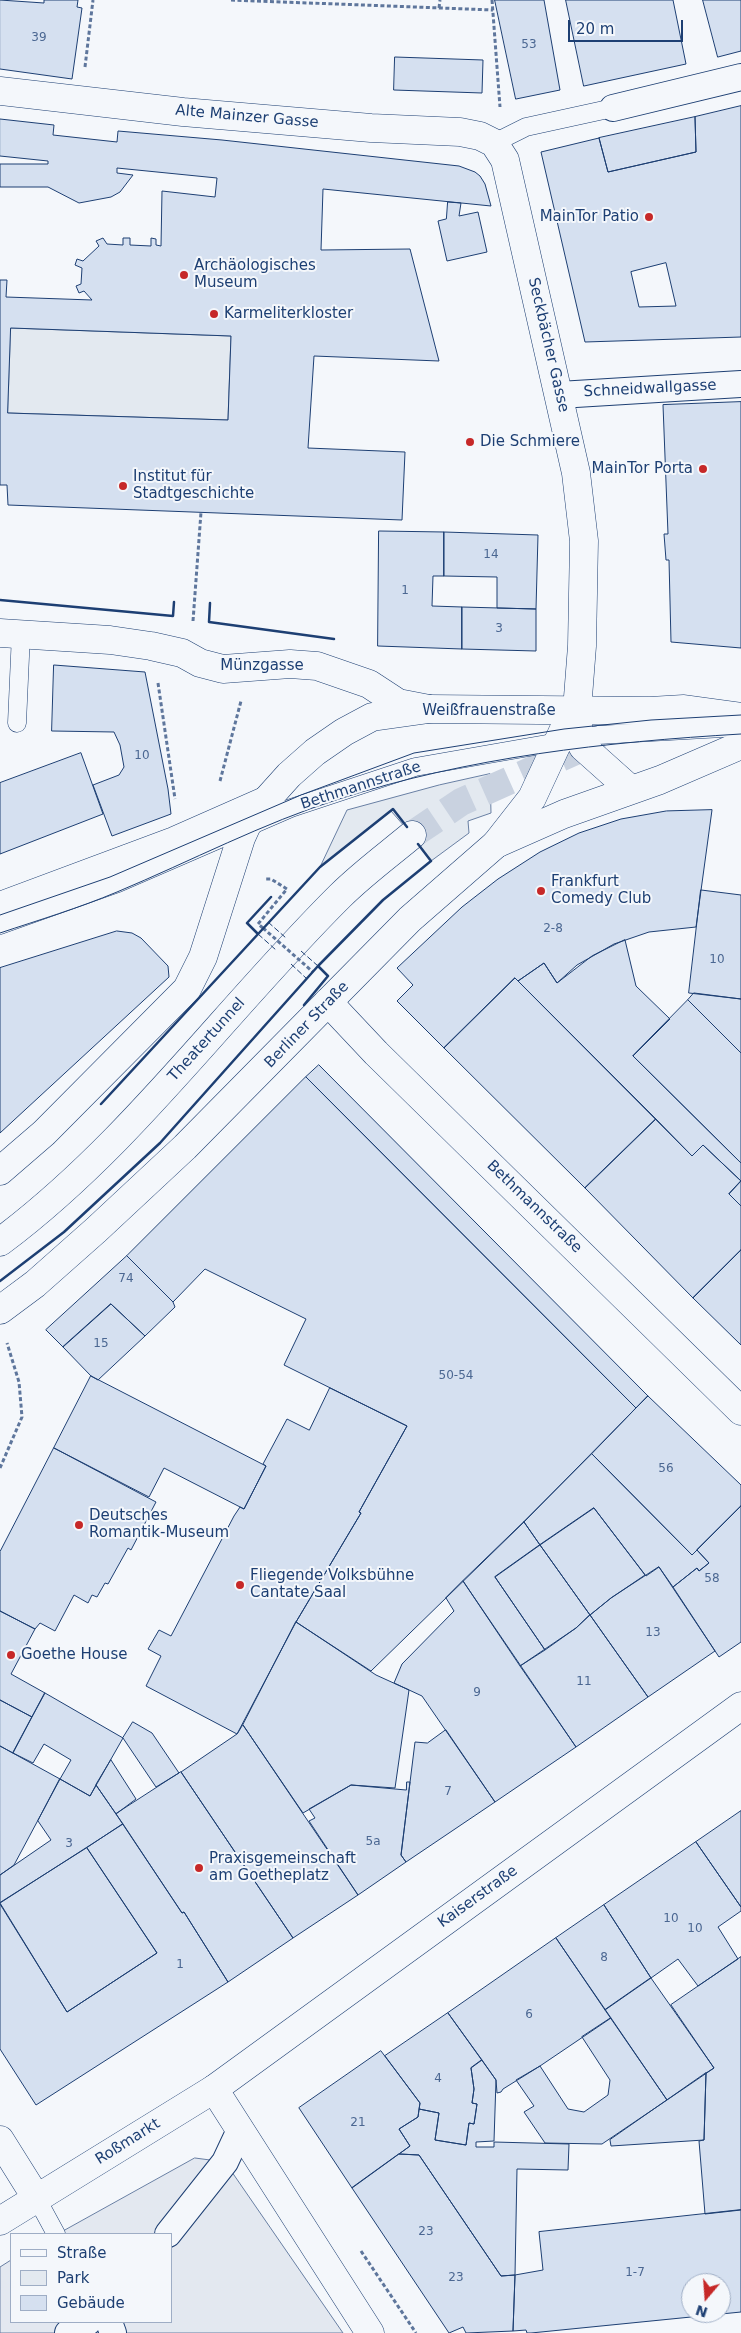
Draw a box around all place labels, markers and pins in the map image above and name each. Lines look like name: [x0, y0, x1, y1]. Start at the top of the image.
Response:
place label: MainTor Patio: [540, 208, 639, 226]
marker: MainTor Patio: [643, 211, 655, 223]
place label: Archäologisches Museum: [194, 257, 316, 292]
marker: Archäologisches Museum: [178, 269, 190, 281]
place label: Karmeliterkloster: [224, 305, 353, 323]
marker: Karmeliterkloster: [208, 308, 220, 320]
place label: Die Schmiere: [480, 433, 580, 451]
marker: Die Schmiere: [464, 436, 476, 448]
place label: MainTor Porta: [592, 460, 693, 478]
marker: MainTor Porta: [697, 463, 709, 475]
place label: Institut für Stadtgeschichte: [133, 468, 254, 503]
marker: Institut für Stadtgeschichte: [117, 480, 129, 492]
place label: Frankfurt Comedy Club: [551, 873, 651, 908]
marker: Frankfurt Comedy Club: [535, 885, 547, 897]
place label: Deutsches Romantik-Museum: [89, 1507, 229, 1542]
marker: Deutsches Romantik-Museum: [73, 1519, 85, 1531]
place label: Fliegende Volksbühne Cantate Saal: [250, 1567, 414, 1602]
marker: Fliegende Volksbühne Cantate Saal: [234, 1579, 246, 1591]
place label: Goethe House: [21, 1646, 127, 1664]
marker: Goethe House: [5, 1649, 17, 1661]
place label: Praxisgemeinschaft am Goetheplatz: [209, 1850, 356, 1885]
marker: Praxisgemeinschaft am Goetheplatz: [193, 1862, 205, 1874]

